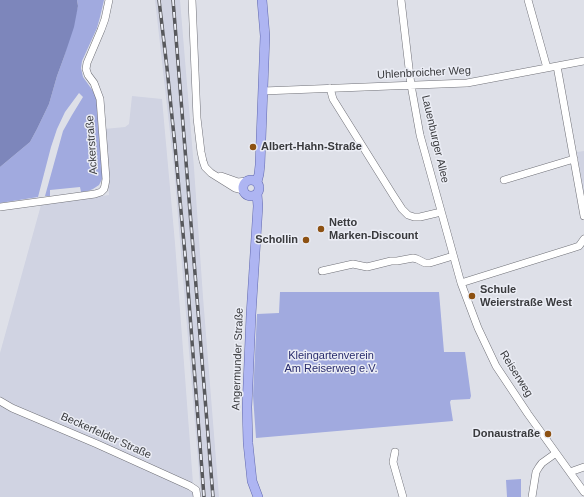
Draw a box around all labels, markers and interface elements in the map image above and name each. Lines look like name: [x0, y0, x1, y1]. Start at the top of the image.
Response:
street label: Uhlenbroicher Weg: [377, 64, 471, 82]
street label: Lauenburger Allee: [418, 94, 452, 184]
street label: Ackerstraße: [83, 115, 101, 175]
place label: Albert-Hahn-Straße: [261, 140, 362, 154]
marker: Albert-Hahn-Straße: [248, 142, 258, 152]
place label: Netto Marken-Discount: [329, 216, 418, 242]
marker: Netto Marken-Discount: [316, 224, 326, 234]
place label: Schollin: [255, 233, 298, 247]
marker: Schollin: [301, 235, 311, 245]
place label: Schule Weierstraße West: [480, 283, 572, 309]
marker: Schule Weierstraße West: [467, 291, 477, 301]
street label: Angermunder Straße: [230, 307, 246, 411]
street label: Reiserweg: [497, 348, 535, 400]
park label: Kleingartenverein Am Reiserweg e.V.: [284, 349, 378, 375]
street label: Beckerfelder Straße: [59, 410, 153, 462]
place label: Donaustraße: [473, 427, 540, 441]
marker: Donaustraße: [543, 429, 553, 439]

